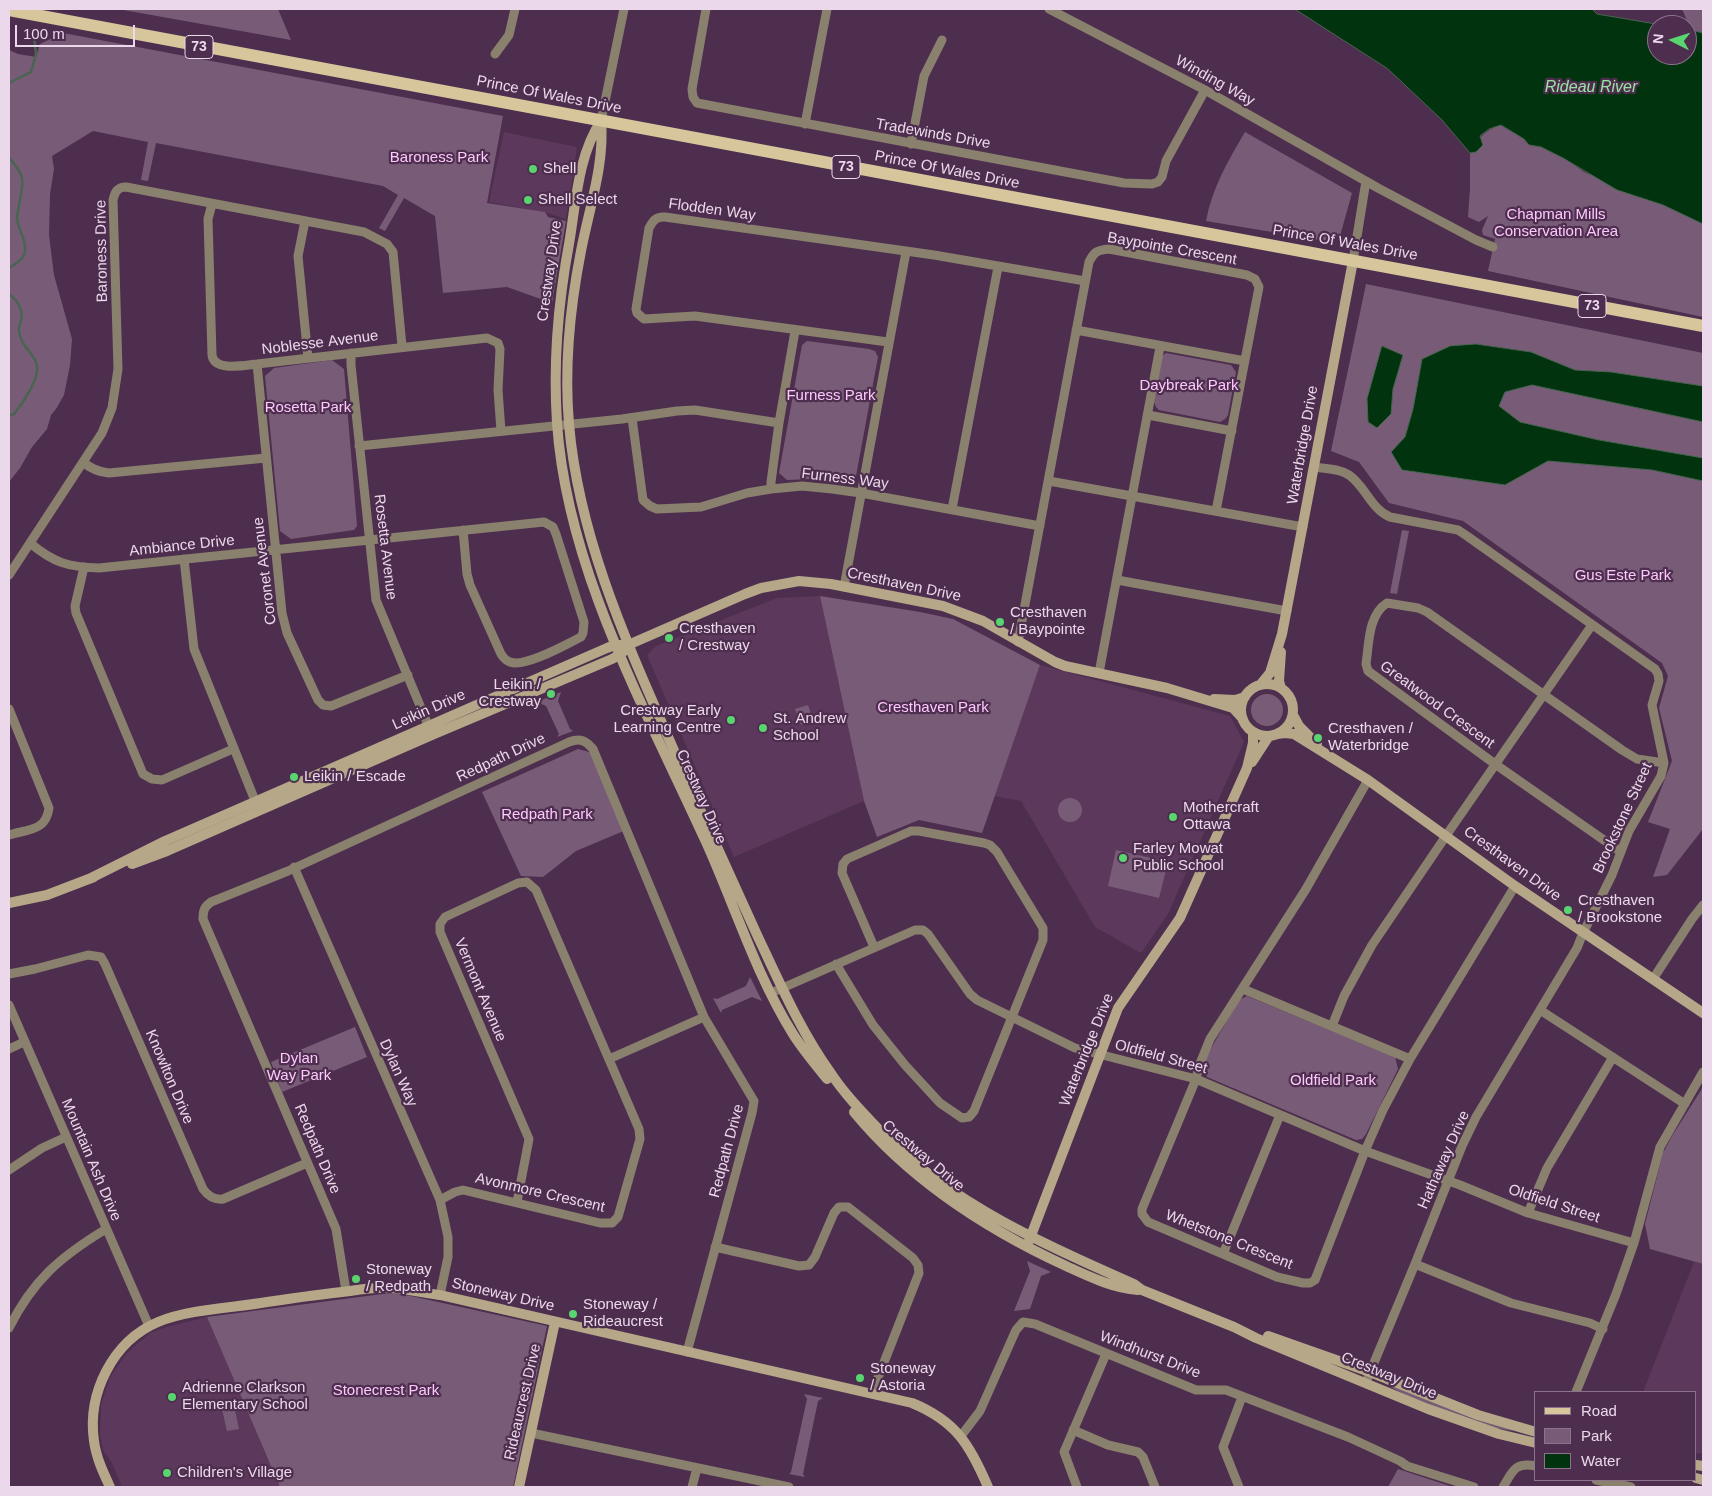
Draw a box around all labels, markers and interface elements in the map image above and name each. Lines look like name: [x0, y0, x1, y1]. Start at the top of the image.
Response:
scale bar: [18, 15, 138, 47]
north arrow: [1647, 15, 1697, 65]
text: 100 m: [23, 25, 65, 42]
text: N: [1650, 33, 1666, 45]
road number: 73: [185, 36, 213, 58]
street label: Winding Way: [1172, 52, 1258, 110]
street label: Prince Of Wales Drive: [475, 72, 623, 118]
water label: Rideau River: [1545, 78, 1637, 98]
street label: Tradewinds Drive: [874, 115, 992, 153]
street label: Prince Of Wales Drive: [873, 147, 1021, 193]
park label: Baroness Park: [390, 149, 488, 167]
road number: 73: [832, 156, 860, 178]
place label: Shell: [543, 160, 576, 178]
marker: Shell: [527, 163, 539, 175]
place label: Shell Select: [538, 191, 617, 209]
marker: Shell Select: [522, 194, 534, 206]
street label: Flodden Way: [667, 195, 757, 225]
street label: Baroness Drive: [92, 200, 112, 302]
park label: Chapman Mills Conservation Area: [1494, 206, 1618, 241]
street label: Crestway Drive: [534, 219, 566, 323]
street label: Prince Of Wales Drive: [1271, 221, 1419, 265]
street label: Baypointe Crescent: [1106, 229, 1238, 269]
road number: 73: [1578, 294, 1606, 318]
street label: Noblesse Avenue: [261, 327, 379, 359]
park label: Daybreak Park: [1139, 377, 1239, 395]
street label: Waterbridge Drive: [1284, 384, 1322, 506]
park label: Furness Park: [786, 387, 876, 405]
park label: Rosetta Park: [265, 399, 351, 417]
street label: Furness Way: [800, 465, 890, 493]
street label: Rosetta Avenue: [370, 493, 400, 601]
street label: Coronet Avenue: [249, 516, 281, 626]
street label: Ambiance Drive: [128, 532, 236, 560]
street label: Cresthaven Drive: [845, 564, 963, 606]
park label: Gus Este Park: [1575, 567, 1671, 585]
place label: Cresthaven / Baypointe: [1010, 604, 1087, 639]
marker: Cresthaven / Baypointe: [994, 616, 1006, 628]
place label: Cresthaven / Crestway: [679, 620, 756, 655]
marker: Cresthaven / Crestway: [663, 632, 675, 644]
street label: Greatwood Crescent: [1376, 657, 1498, 753]
place label: Leikin / Crestway: [478, 676, 541, 711]
street label: Leikin Drive: [390, 686, 468, 734]
marker: Leikin / Crestway: [545, 688, 557, 700]
park label: Cresthaven Park: [877, 699, 989, 717]
place label: Crestway Early Learning Centre: [613, 702, 721, 737]
place label: St. Andrew School: [773, 710, 846, 745]
marker: Crestway Early Learning Centre: [725, 714, 737, 726]
place label: Cresthaven / Waterbridge: [1328, 720, 1413, 755]
marker: St. Andrew School: [757, 722, 769, 734]
street label: Redpath Drive: [454, 730, 548, 786]
marker: Cresthaven / Waterbridge: [1312, 732, 1324, 744]
street label: Crestway Drive: [672, 747, 730, 847]
street label: Brookstone Street: [1589, 760, 1657, 876]
place label: Leikin / Escade: [304, 768, 406, 786]
marker: Leikin / Escade: [288, 771, 300, 783]
place label: Mothercraft Ottawa: [1183, 799, 1259, 834]
park label: Redpath Park: [501, 806, 593, 824]
marker: Mothercraft Ottawa: [1167, 811, 1179, 823]
street label: Cresthaven Drive: [1460, 823, 1564, 905]
place label: Farley Mowat Public School: [1133, 840, 1224, 875]
marker: Farley Mowat Public School: [1117, 852, 1129, 864]
place label: Cresthaven / Brookstone: [1578, 892, 1662, 927]
marker: Cresthaven / Brookstone: [1562, 904, 1574, 916]
street label: Vermont Avenue: [450, 936, 510, 1044]
street label: Waterbridge Drive: [1056, 991, 1118, 1109]
street label: Knowlton Drive: [141, 1027, 197, 1127]
street label: Dylan Way: [375, 1036, 421, 1110]
street label: Oldfield Street: [1113, 1036, 1209, 1078]
park label: Dylan Way Park: [267, 1050, 331, 1085]
park label: Oldfield Park: [1290, 1072, 1376, 1090]
street label: Mountain Ash Drive: [57, 1096, 125, 1224]
street label: Redpath Drive: [290, 1101, 344, 1197]
street label: Redpath Drive: [706, 1102, 748, 1200]
street label: Hathaway Drive: [1414, 1108, 1474, 1212]
street label: Crestway Drive: [878, 1116, 968, 1196]
street label: Avonmore Crescent: [474, 1169, 606, 1217]
street label: Oldfield Street: [1506, 1181, 1602, 1227]
street label: Whetstone Crescent: [1163, 1206, 1295, 1274]
place label: Stoneway / Redpath: [366, 1261, 432, 1296]
marker: Stoneway / Redpath: [350, 1273, 362, 1285]
street label: Stoneway Drive: [450, 1274, 556, 1316]
place label: Stoneway / Rideaucrest: [583, 1296, 663, 1331]
marker: Stoneway / Rideaucrest: [567, 1308, 579, 1320]
street label: Windhurst Drive: [1097, 1327, 1203, 1383]
street label: Rideaucrest Drive: [501, 1342, 545, 1462]
street label: Crestway Drive: [1338, 1349, 1440, 1403]
place label: Stoneway / Astoria: [870, 1360, 936, 1395]
marker: Stoneway / Astoria: [854, 1372, 866, 1384]
place label: Adrienne Clarkson Elementary School: [182, 1379, 308, 1414]
park label: Stonecrest Park: [333, 1382, 439, 1400]
marker: Adrienne Clarkson Elementary School: [166, 1391, 178, 1403]
legend: [1534, 1391, 1697, 1481]
text: Road: [1581, 1402, 1617, 1419]
text: Park: [1581, 1427, 1612, 1444]
text: Water: [1581, 1452, 1620, 1469]
place label: Children's Village: [177, 1464, 292, 1482]
marker: Children's Village: [161, 1467, 173, 1479]

